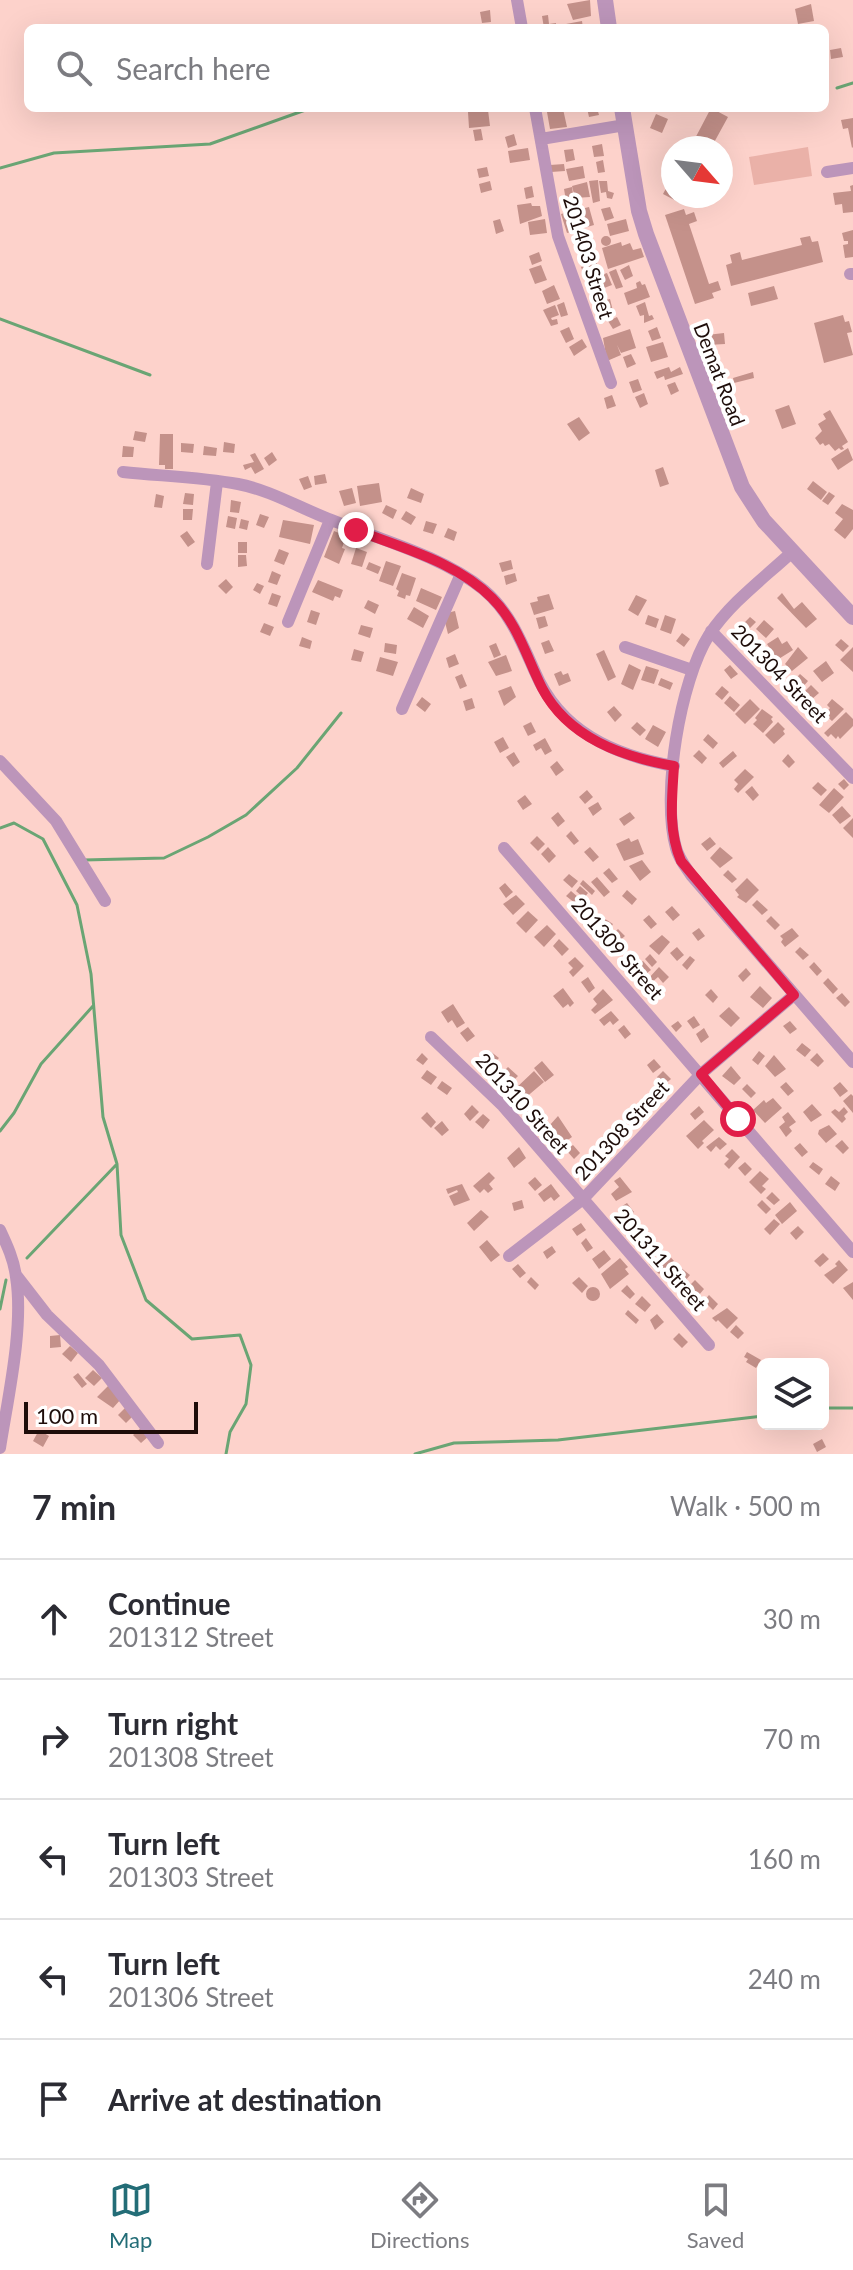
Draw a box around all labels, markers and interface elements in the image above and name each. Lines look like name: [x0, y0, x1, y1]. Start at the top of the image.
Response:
search box: [24, 24, 829, 112]
icon: search: [52, 46, 96, 90]
text: Search here: [116, 50, 271, 86]
north arrow: [661, 136, 733, 208]
street label: 201403 Street: [559, 193, 619, 321]
street label: Demat Road: [689, 319, 751, 429]
route end: [338, 512, 374, 548]
street label: 201304 Street: [727, 619, 833, 727]
street label: 201309 Street: [567, 892, 669, 1004]
street label: 201310 Street: [471, 1048, 575, 1158]
street label: 201308 Street: [569, 1075, 673, 1185]
route start: [720, 1101, 756, 1137]
street label: 201311 Street: [610, 1203, 712, 1315]
map controls: [757, 1358, 829, 1430]
button: layers: [757, 1358, 829, 1430]
scale bar: [24, 1398, 198, 1434]
text: 100 m: [36, 1402, 98, 1429]
text: 7 min: [32, 1486, 116, 1527]
text: Walk · 500 m: [670, 1490, 821, 1522]
text: Continue: [108, 1585, 231, 1621]
icon: ahead: [32, 1597, 76, 1641]
text: 30 m: [763, 1603, 821, 1635]
text: 201312 Street: [108, 1621, 274, 1653]
text: Turn right: [108, 1705, 238, 1741]
icon: right: [32, 1717, 76, 1761]
text: 70 m: [763, 1723, 821, 1755]
text: 201308 Street: [108, 1741, 274, 1773]
text: Turn left: [108, 1825, 220, 1861]
icon: left: [32, 1837, 76, 1881]
text: 160 m: [748, 1843, 821, 1875]
text: 201303 Street: [108, 1861, 274, 1893]
text: Turn left: [108, 1945, 220, 1981]
icon: left: [32, 1957, 76, 2001]
text: 240 m: [748, 1963, 821, 1995]
text: 201306 Street: [108, 1981, 274, 2013]
icon: arrive: [32, 2077, 76, 2121]
text: Arrive at destination: [108, 2081, 382, 2117]
tab: Map: [109, 2178, 153, 2253]
tab: Directions: [370, 2178, 469, 2253]
tab: Saved: [687, 2178, 744, 2253]

